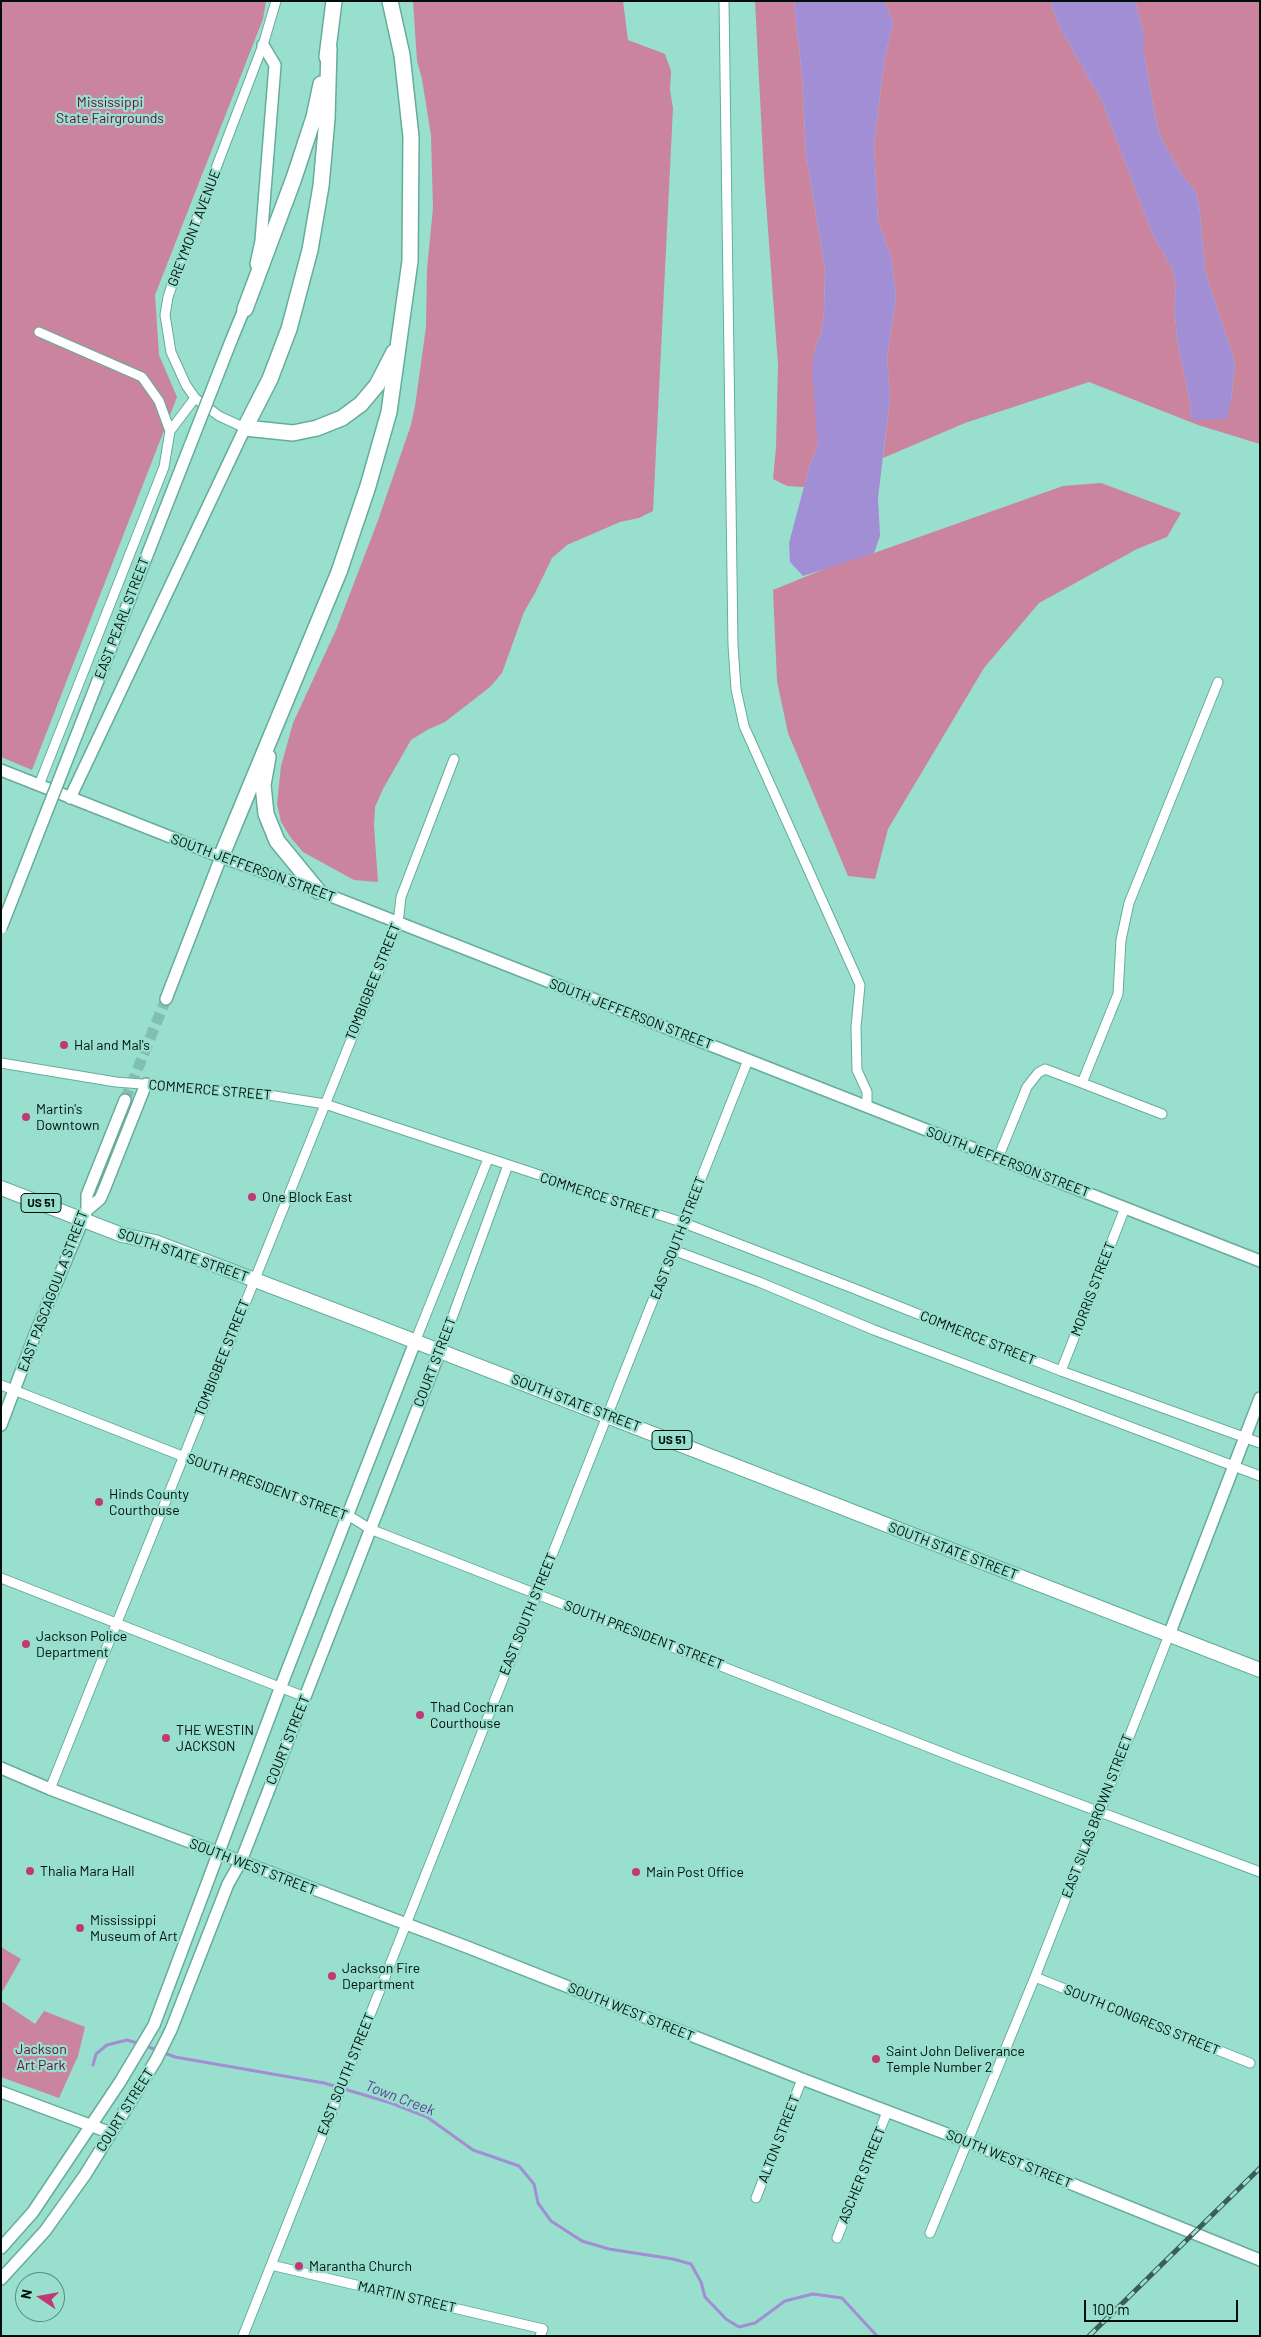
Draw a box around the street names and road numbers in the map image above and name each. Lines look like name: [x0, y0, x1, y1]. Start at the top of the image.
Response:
street label: GREYMONT AVENUE: [164, 167, 224, 289]
street label: EAST PEARL STREET: [91, 555, 153, 681]
street label: SOUTH JEFFERSON STREET: [168, 830, 338, 906]
street label: TOMBIGBEE STREET: [342, 921, 404, 1043]
street label: SOUTH JEFFERSON STREET: [547, 975, 715, 1053]
street label: COMMERCE STREET: [148, 1076, 272, 1104]
street label: SOUTH JEFFERSON STREET: [924, 1123, 1092, 1201]
street label: COMMERCE STREET: [538, 1169, 660, 1223]
street label: EAST SOUTH STREET: [647, 1174, 709, 1302]
road number: US 51: [21, 1194, 61, 1212]
street label: EAST PASCAGOULA STREET: [14, 1208, 92, 1374]
street label: SOUTH STATE STREET: [115, 1225, 251, 1285]
street label: MORRIS STREET: [1067, 1239, 1119, 1339]
street label: TOMBIGBEE STREET: [191, 1297, 253, 1419]
street label: COMMERCE STREET: [918, 1307, 1038, 1369]
street label: COURT STREET: [410, 1315, 460, 1409]
street label: SOUTH STATE STREET: [509, 1371, 643, 1435]
road number: US 51: [652, 1430, 692, 1450]
street label: SOUTH PRESIDENT STREET: [184, 1450, 350, 1524]
street label: SOUTH STATE STREET: [886, 1519, 1020, 1583]
street label: EAST SOUTH STREET: [496, 1550, 560, 1678]
street label: SOUTH PRESIDENT STREET: [562, 1597, 726, 1673]
street label: COURT STREET: [262, 1693, 314, 1787]
street label: EAST SILAS BROWN STREET: [1058, 1732, 1136, 1900]
street label: SOUTH WEST STREET: [187, 1835, 319, 1899]
street label: SOUTH WEST STREET: [566, 1979, 696, 2045]
street label: SOUTH CONGRESS STREET: [1062, 1981, 1222, 2059]
street label: EAST SOUTH STREET: [314, 2010, 378, 2138]
street label: COURT STREET: [93, 2065, 157, 2155]
street label: ALTON STREET: [755, 2093, 803, 2185]
street label: ASCHER STREET: [835, 2124, 889, 2226]
street label: SOUTH WEST STREET: [944, 2126, 1074, 2192]
street label: MARTIN STREET: [356, 2278, 458, 2316]

